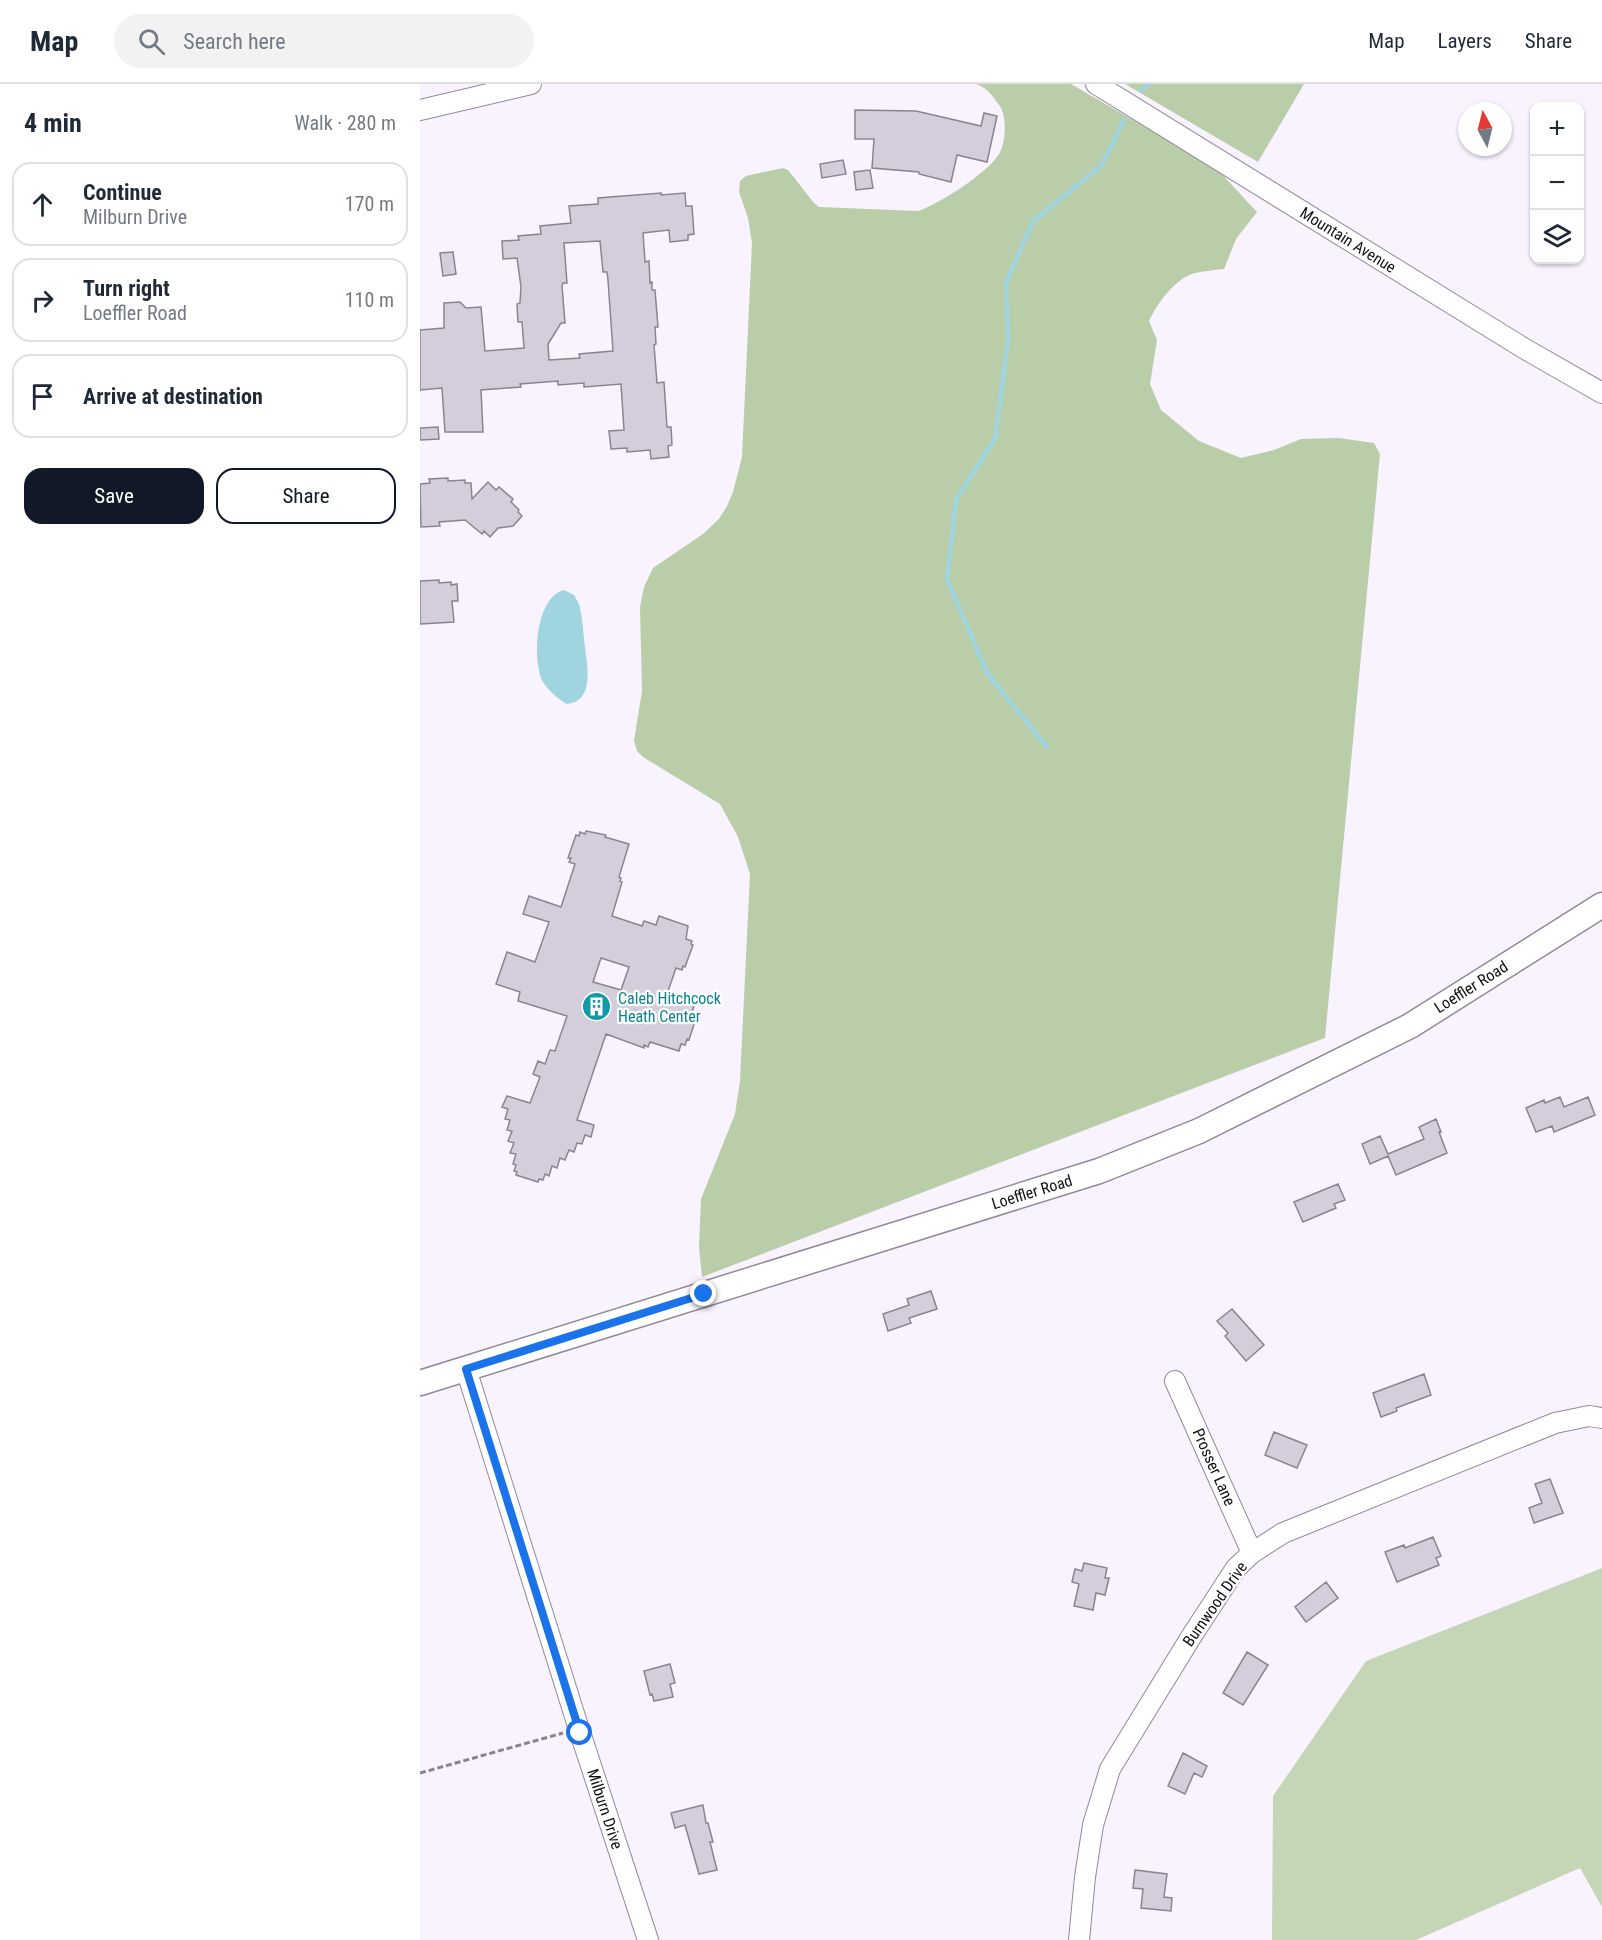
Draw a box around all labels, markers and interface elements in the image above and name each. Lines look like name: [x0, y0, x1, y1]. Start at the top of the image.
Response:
search box: [114, 14, 534, 68]
text: Map: [30, 25, 78, 58]
icon: search: [135, 25, 168, 58]
text: Search here: [183, 29, 286, 54]
text: Map: [1368, 29, 1405, 53]
text: Layers: [1438, 29, 1492, 53]
text: Share: [1525, 29, 1572, 53]
north arrow: [1458, 102, 1512, 156]
map controls: [1530, 102, 1584, 264]
button: +: [1530, 102, 1584, 156]
text: 4 min: [24, 108, 82, 138]
text: Walk · 280 m: [295, 111, 396, 135]
button: −: [1530, 156, 1584, 210]
text: Continue: [83, 180, 162, 205]
icon: ahead: [26, 188, 59, 221]
text: 170 m: [345, 192, 394, 216]
street label: Mountain Avenue: [1297, 203, 1399, 277]
text: Milburn Drive: [83, 205, 187, 229]
button: layers: [1530, 210, 1584, 264]
text: Turn right: [83, 276, 170, 301]
icon: right: [26, 284, 59, 317]
text: 110 m: [345, 288, 394, 312]
text: Loeffler Road: [83, 301, 187, 325]
icon: arrive: [26, 380, 59, 413]
text: Arrive at destination: [83, 384, 263, 409]
button: Save: [24, 468, 204, 524]
button: Share: [216, 468, 396, 524]
street label: Loeffler Road: [1431, 957, 1511, 1017]
place label: Caleb Hitchcock Heath Center: [618, 989, 722, 1026]
building icon: Caleb Hitchcock Heath Center: [581, 991, 613, 1023]
street label: Loeffler Road: [989, 1171, 1075, 1213]
route end: [690, 1280, 716, 1306]
street label: Prosser Lane: [1188, 1425, 1240, 1509]
street label: Burnwood Drive: [1179, 1558, 1251, 1650]
route start: [566, 1719, 592, 1745]
street label: Milburn Drive: [583, 1766, 627, 1852]

